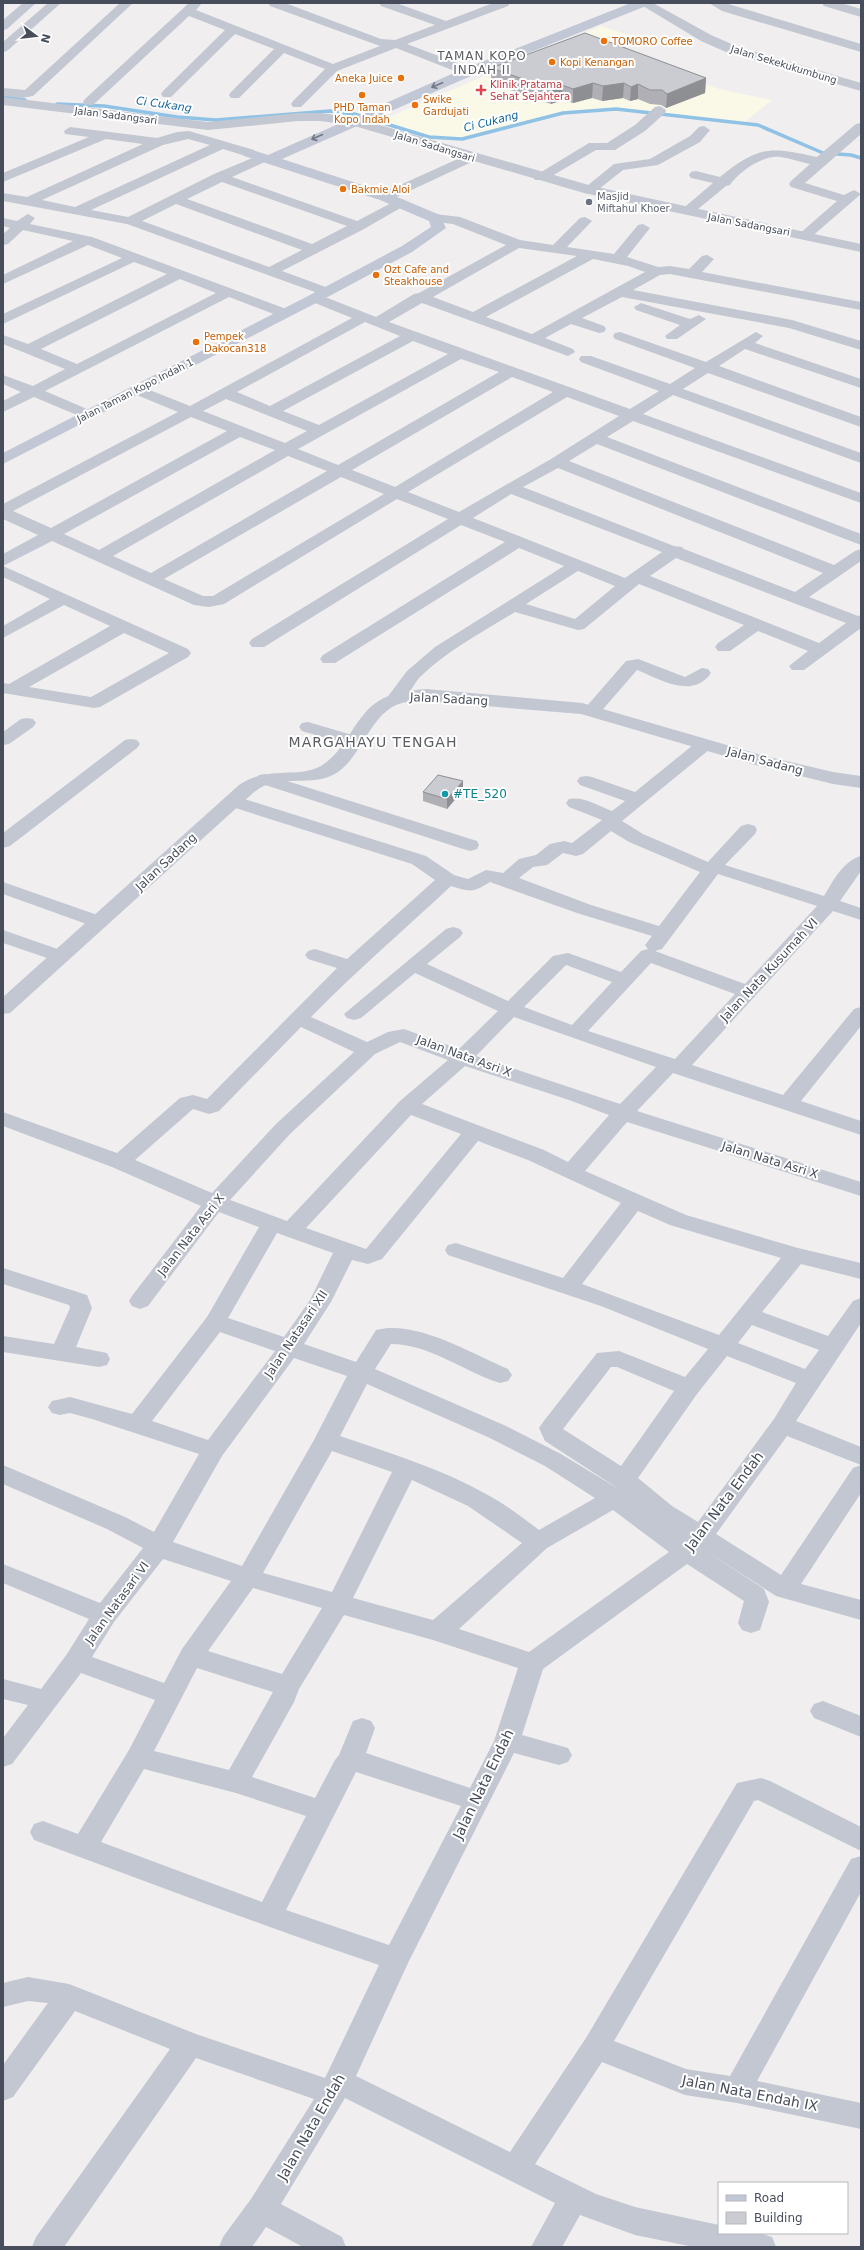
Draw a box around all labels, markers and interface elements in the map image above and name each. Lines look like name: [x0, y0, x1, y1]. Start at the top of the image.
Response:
north arrow: [16, 16, 56, 56]
text: N: [38, 32, 53, 45]
marker: TOMORO Coffee: [599, 36, 609, 46]
place label: TOMORO Coffee: [611, 36, 693, 47]
street label: Jalan Sekekukumbung: [729, 43, 838, 86]
district label: TAMAN KOPO INDAH II: [436, 49, 527, 77]
marker: Kopi Kenangan: [547, 57, 557, 67]
place label: Kopi Kenangan: [560, 57, 634, 68]
place label: Aneka Juice: [335, 73, 393, 84]
marker: Aneka Juice: [396, 73, 406, 83]
place label: Klinik Pratama Sehat Sejahtera: [490, 79, 570, 102]
one-way arrow: [432, 82, 444, 89]
marker: Klinik Pratama Sehat Sejahtera: [475, 84, 487, 96]
marker: PHD Taman Kopo Indah: [357, 90, 367, 100]
water label: Ci Cukang: [135, 94, 193, 115]
place label: Swike Gardujati: [423, 94, 469, 117]
marker: Swike Gardujati: [410, 100, 420, 110]
place label: PHD Taman Kopo Indah: [333, 102, 391, 125]
street label: Jalan Sadangsari: [73, 105, 158, 126]
water label: Ci Cukang: [462, 108, 520, 135]
street label: Jalan Sadangsari: [392, 129, 476, 164]
one-way arrow: [311, 134, 323, 141]
marker: Bakmie Aloi: [338, 184, 348, 194]
place label: Bakmie Aloi: [351, 184, 410, 195]
place label: Masjid Miftahul Khoer: [597, 191, 671, 214]
marker: Masjid Miftahul Khoer: [584, 197, 594, 207]
street label: Jalan Sadangsari: [706, 211, 791, 238]
place label: Ozt Cafe and Steakhouse: [384, 264, 449, 287]
marker: Ozt Cafe and Steakhouse: [371, 270, 381, 280]
place label: Pempek Dakocan318: [204, 331, 266, 354]
marker: Pempek Dakocan318: [191, 337, 201, 347]
street label: Jalan Taman Kopo Indah 1: [74, 356, 195, 425]
street label: Jalan Sadang: [409, 690, 488, 708]
district label: MARGAHAYU TENGAH: [289, 734, 457, 750]
street label: Jalan Sadang: [724, 744, 805, 778]
place label: #TE_520: [453, 787, 507, 801]
marker: #TE_520: [440, 789, 450, 799]
street label: Jalan Sadang: [132, 830, 199, 894]
street label: Jalan Nata Kusumah VI: [717, 915, 821, 1025]
street label: Jalan Nata Asri X: [414, 1032, 513, 1080]
street label: Jalan Nata Asri X: [719, 1138, 820, 1181]
street label: Jalan Nata Asri X: [154, 1191, 227, 1279]
street label: Jalan Natasari XII: [261, 1288, 330, 1381]
street label: Jalan Nata Endah: [681, 1448, 767, 1555]
street label: Jalan Natasari VI: [82, 1559, 152, 1648]
street label: Jalan Nata Endah: [449, 1727, 517, 1842]
street label: Jalan Nata Endah: [274, 2071, 348, 2184]
street label: Jalan Nata Endah IX: [680, 2072, 820, 2114]
legend: [718, 2182, 848, 2234]
text: Road: [754, 2191, 784, 2205]
text: Building: [754, 2211, 803, 2225]

